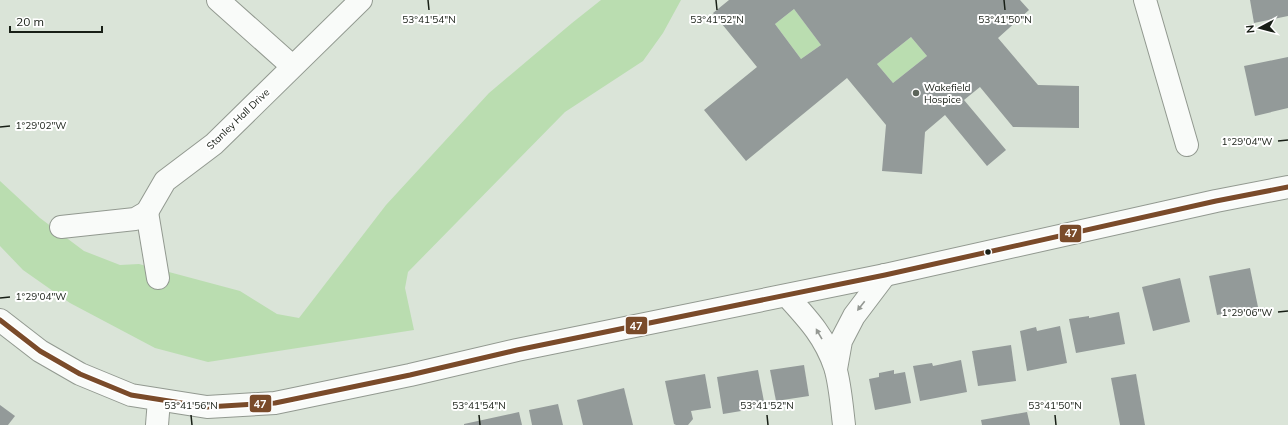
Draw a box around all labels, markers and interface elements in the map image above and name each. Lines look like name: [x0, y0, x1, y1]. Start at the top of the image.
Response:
scale bar: [10, 8, 102, 34]
north arrow: [1240, 8, 1280, 48]
text: 53°41'54"N: [402, 13, 456, 26]
text: 53°41'52"N: [690, 13, 744, 26]
text: 53°41'50"N: [978, 13, 1032, 26]
text: 20 m: [16, 14, 44, 29]
text: N: [1243, 24, 1258, 34]
place label: Wakefield Hospice: [924, 81, 971, 106]
street label: Stanley Hall Drive: [204, 86, 272, 152]
marker: Wakefield Hospice: [911, 88, 921, 98]
text: 1°29'02"W: [16, 119, 66, 132]
text: 1°29'04"W: [1222, 135, 1272, 148]
line badge: 47: [1059, 224, 1082, 243]
text: 47: [1064, 226, 1078, 240]
unlabelled marker: [983, 247, 993, 257]
text: 1°29'04"W: [16, 290, 66, 303]
one-way arrow: [857, 301, 866, 312]
text: 1°29'06"W: [1222, 306, 1272, 319]
line badge: 47: [625, 316, 648, 335]
text: 47: [629, 319, 643, 333]
one-way arrow: [815, 328, 822, 340]
line badge: 47: [249, 394, 272, 413]
text: 47: [253, 397, 267, 411]
text: 53°41'56"N: [164, 399, 218, 412]
text: 53°41'54"N: [452, 399, 506, 412]
text: 53°41'52"N: [740, 399, 794, 412]
text: 53°41'50"N: [1028, 399, 1082, 412]

